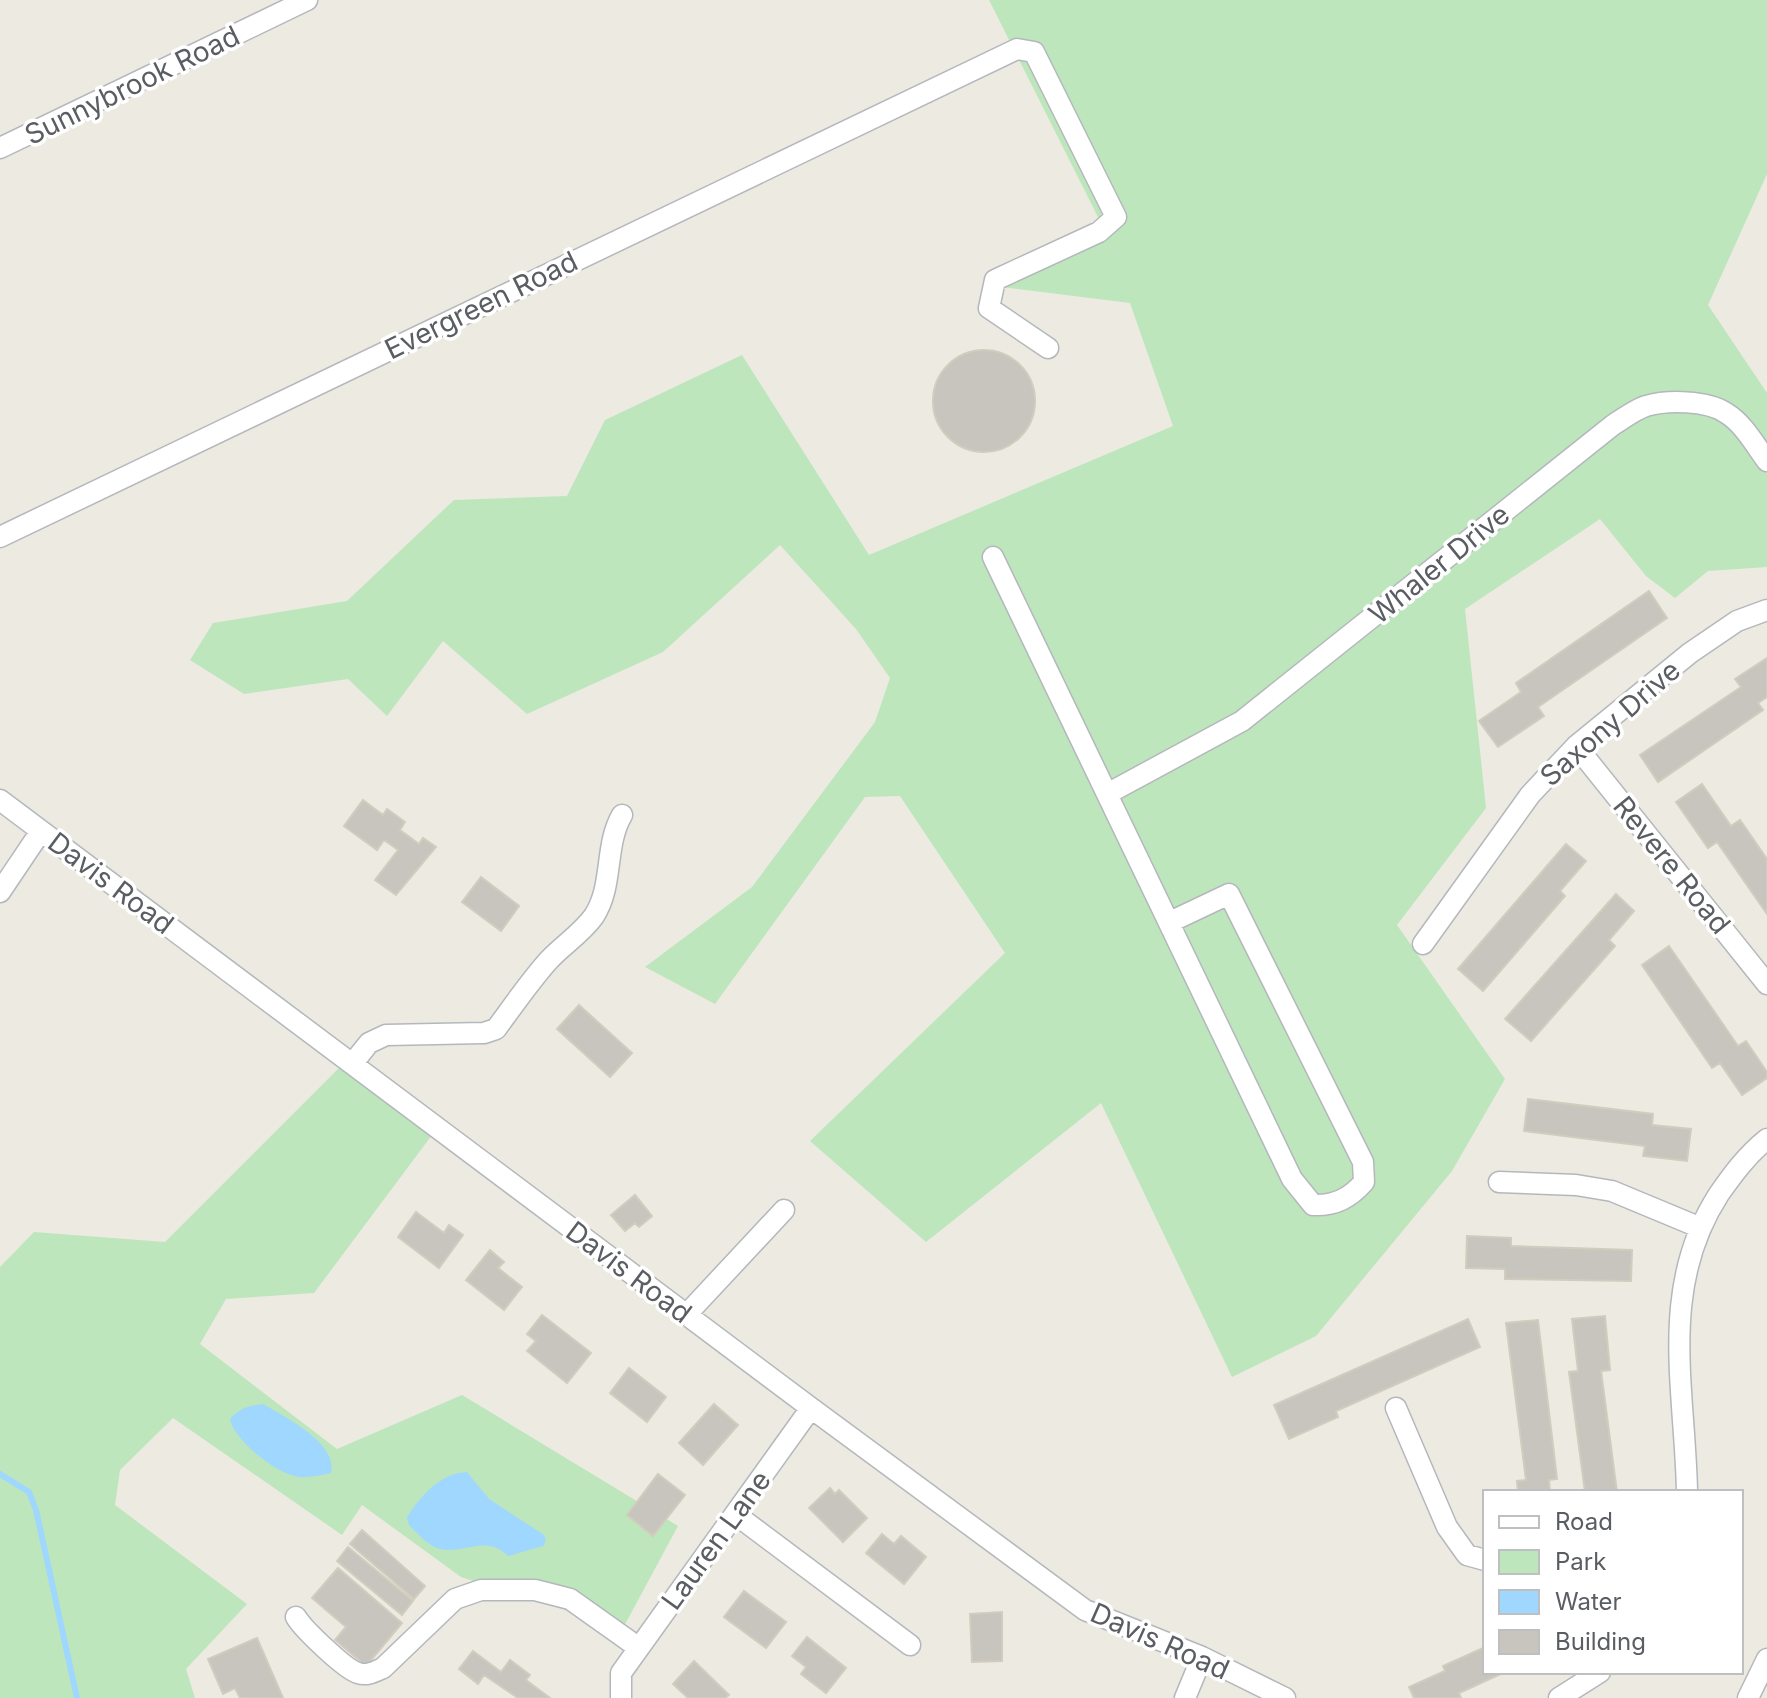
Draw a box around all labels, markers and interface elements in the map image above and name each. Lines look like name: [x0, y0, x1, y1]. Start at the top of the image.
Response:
street label: Sunnybrook Road: [19, 18, 245, 152]
street label: Evergreen Road: [379, 244, 583, 366]
street label: Whaler Drive: [1362, 497, 1516, 631]
street label: Saxony Drive: [1533, 653, 1687, 793]
street label: Revere Road: [1606, 790, 1738, 940]
street label: Davis Road: [42, 825, 180, 941]
street label: Davis Road: [560, 1214, 698, 1330]
street label: Lauren Lane: [654, 1464, 778, 1616]
legend: [1483, 1490, 1743, 1674]
text: Road: [1555, 1507, 1613, 1536]
text: Park: [1555, 1547, 1606, 1576]
text: Water: [1555, 1587, 1622, 1616]
street label: Davis Road: [1085, 1595, 1235, 1687]
text: Building: [1555, 1627, 1646, 1656]

